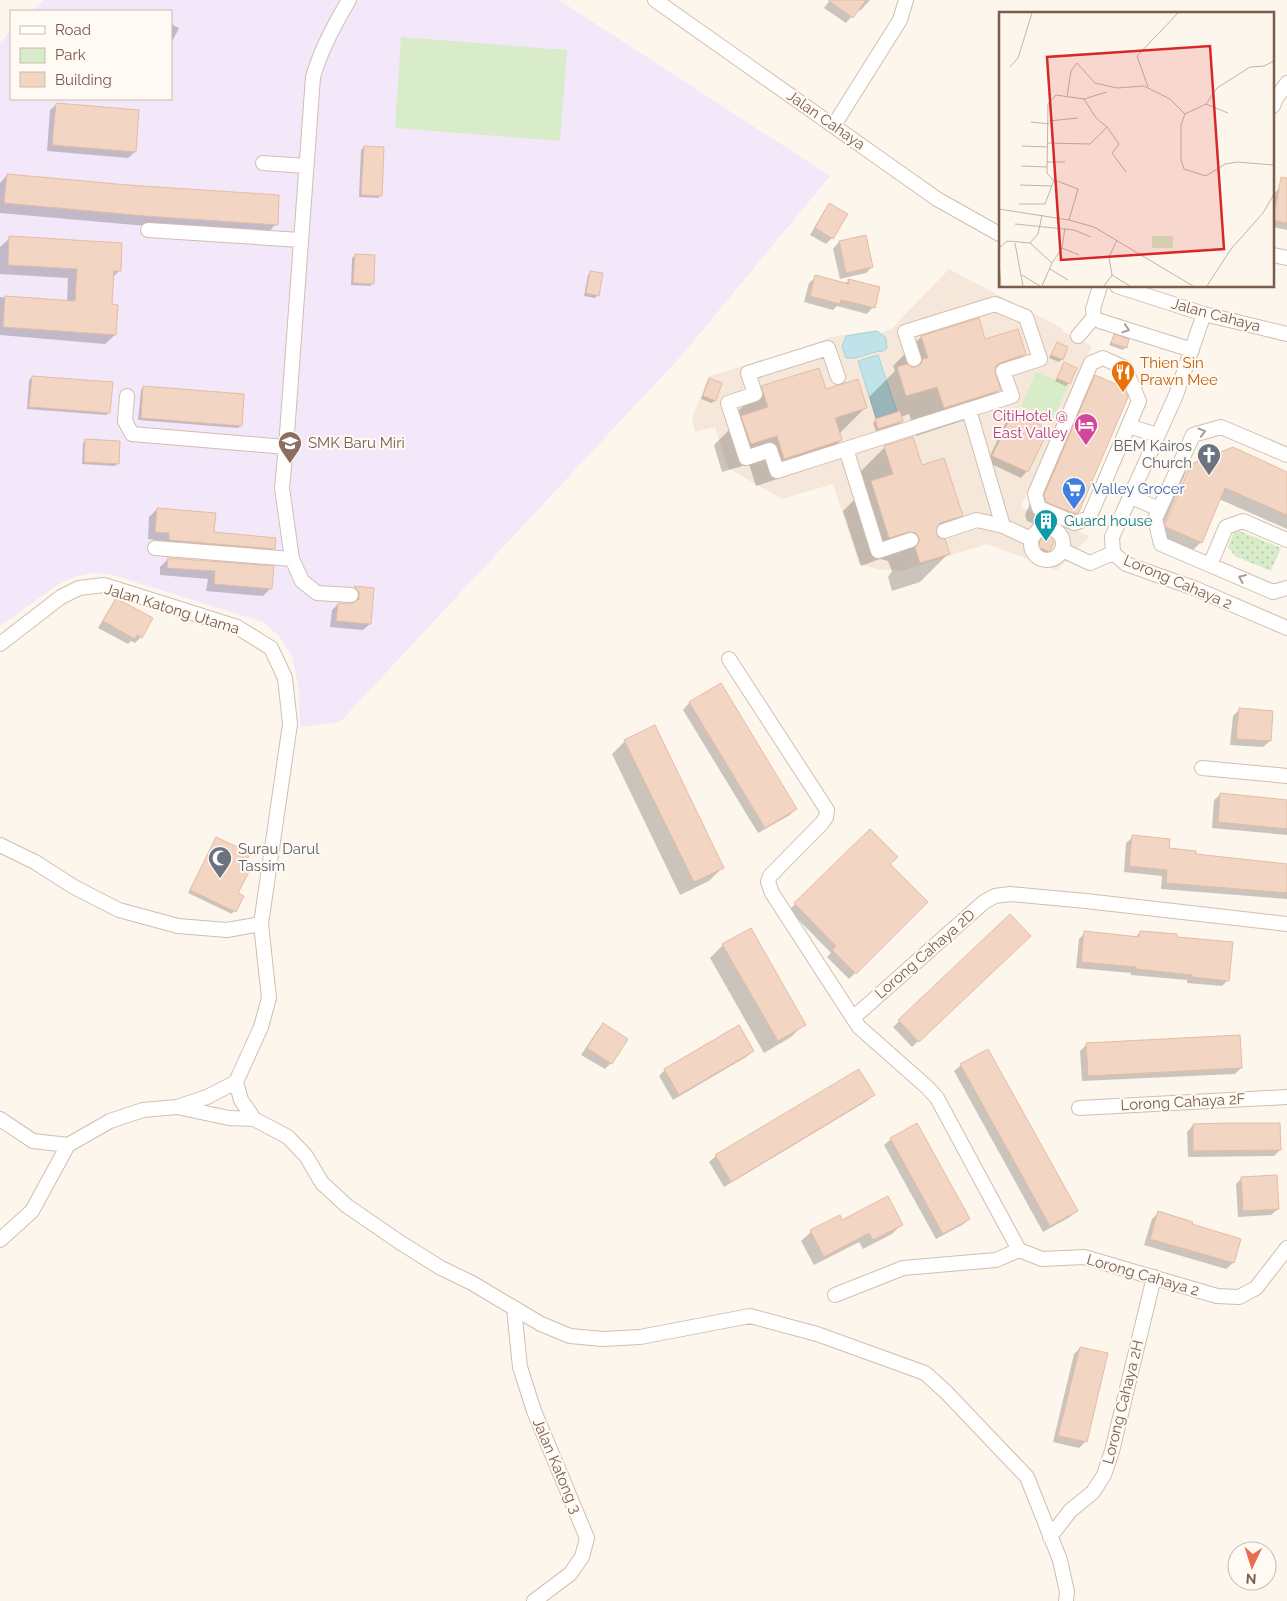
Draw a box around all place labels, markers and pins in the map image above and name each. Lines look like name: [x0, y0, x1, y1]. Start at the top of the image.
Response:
place label: Thien Sin Prawn Mee: [1140, 354, 1218, 389]
restaurant icon: Thien Sin Prawn Mee: [1110, 359, 1136, 393]
place label: CitiHotel @ East Valley: [993, 407, 1068, 442]
hotel icon: CitiHotel @ East Valley: [1073, 412, 1099, 446]
school or university icon: SMK Baru Miri: [277, 430, 303, 464]
place label: SMK Baru Miri: [308, 434, 405, 452]
place label: BEM Kairos Church: [1114, 437, 1192, 472]
church icon: BEM Kairos Church: [1196, 442, 1222, 476]
supermarket icon: Valley Grocer: [1061, 476, 1087, 510]
place label: Valley Grocer: [1092, 480, 1186, 498]
building icon: Guard house: [1033, 508, 1059, 542]
place label: Guard house: [1064, 512, 1153, 530]
place label: Surau Darul Tassim: [238, 840, 320, 875]
mosque icon: Surau Darul Tassim: [207, 845, 233, 879]

